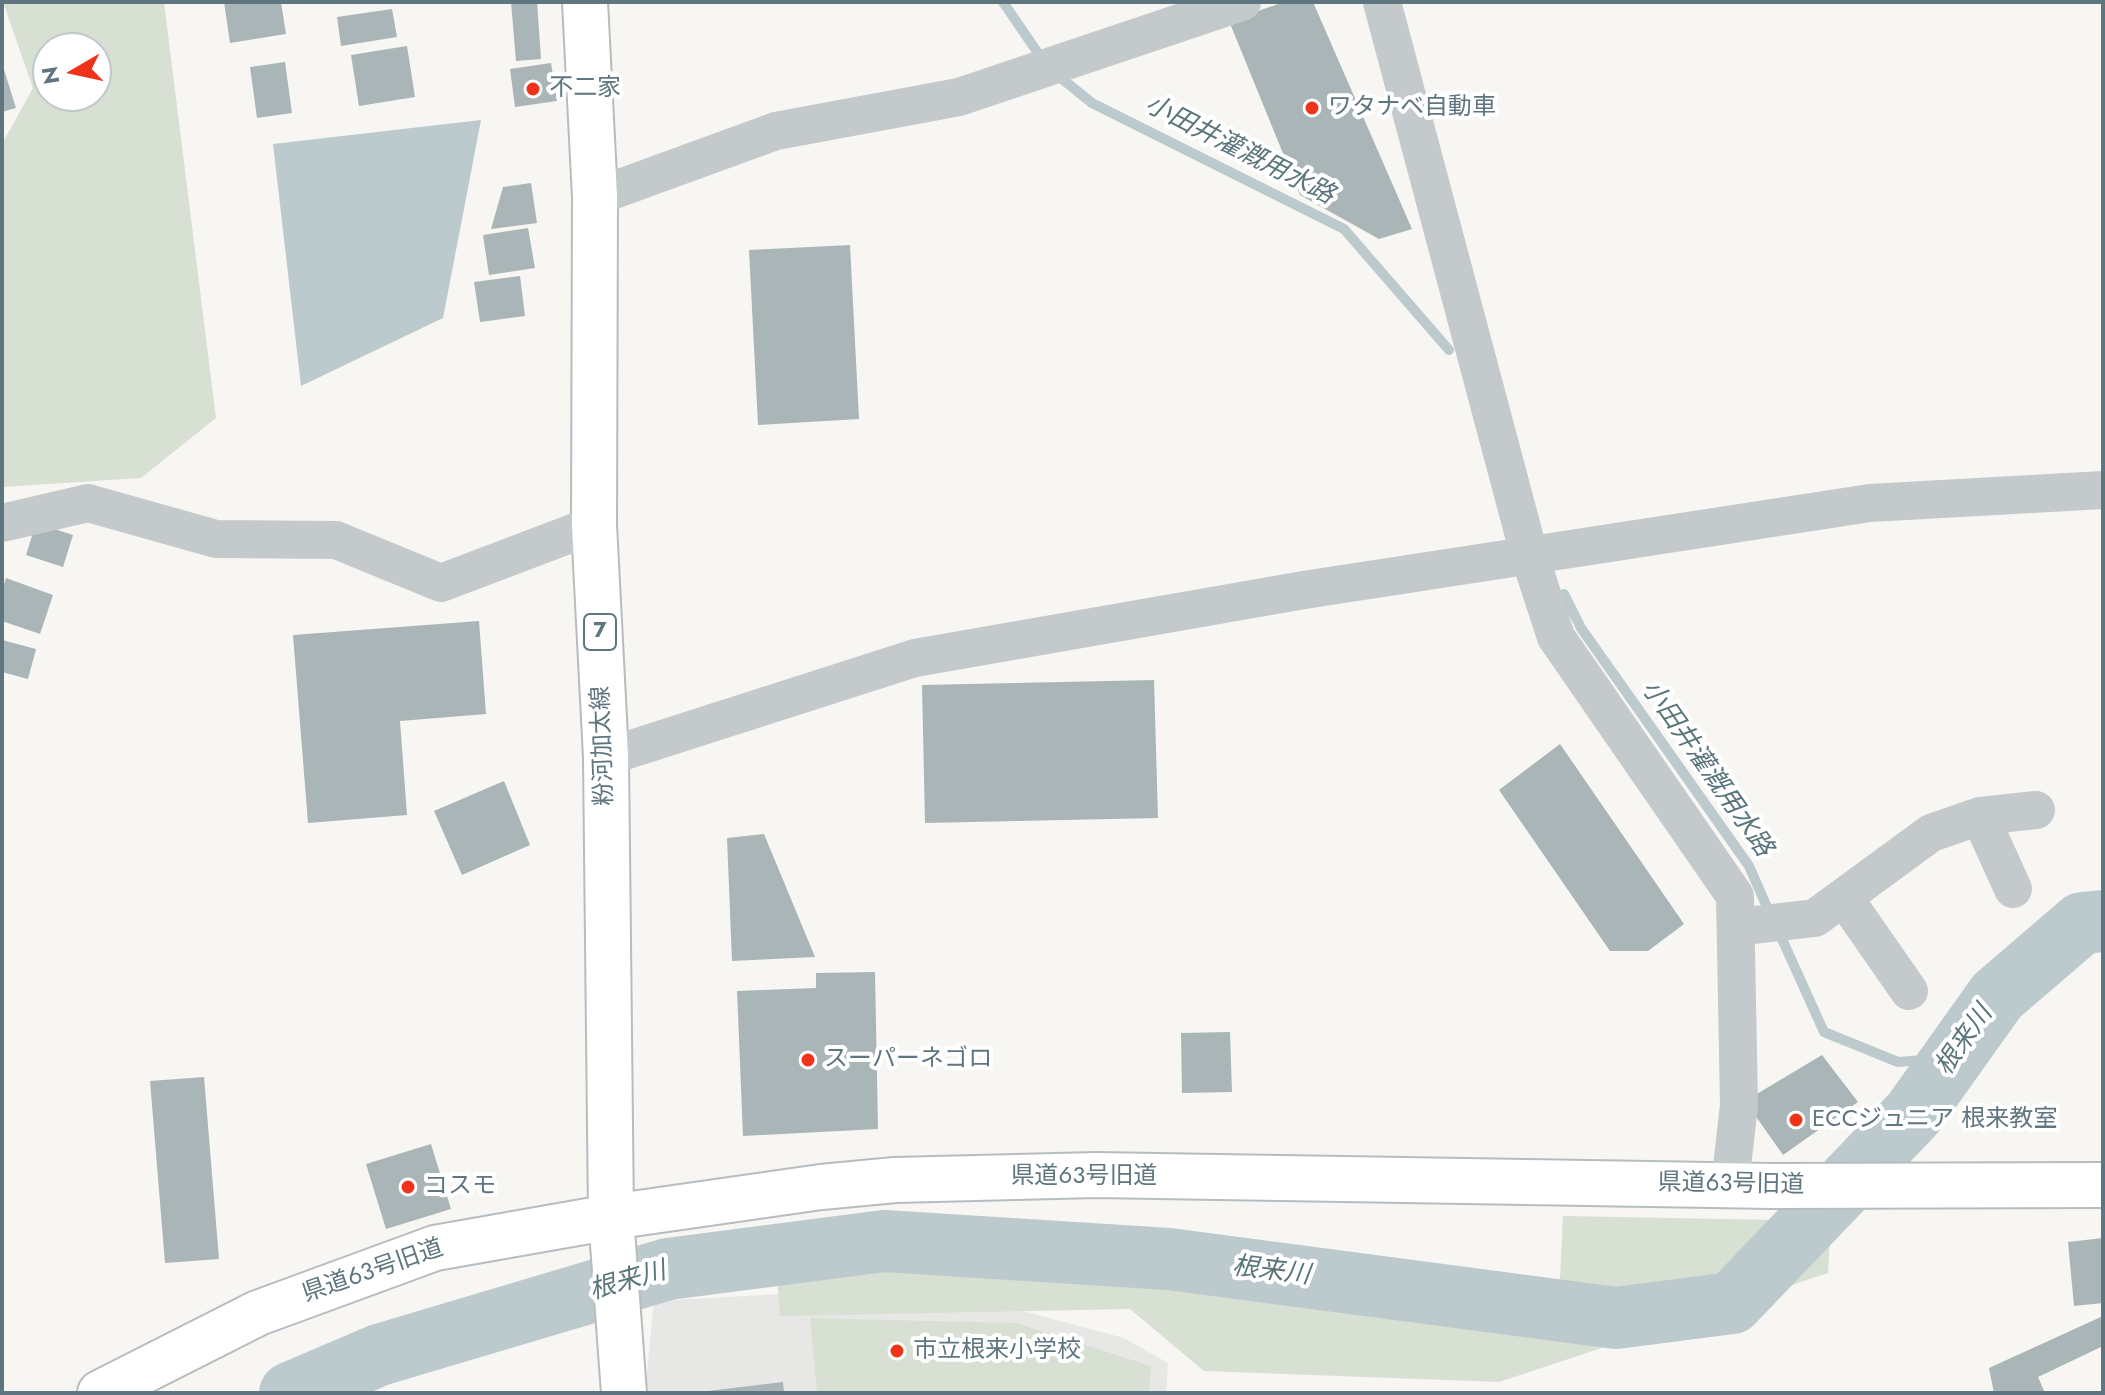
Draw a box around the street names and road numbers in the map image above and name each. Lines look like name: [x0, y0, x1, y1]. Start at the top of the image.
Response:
road number: 7: [584, 614, 616, 650]
street label: 粉河加太線: [588, 686, 620, 806]
street label: 県道63号旧道: [1011, 1163, 1157, 1191]
street label: 県道63号旧道: [1657, 1169, 1805, 1201]
street label: 県道63号旧道: [299, 1234, 447, 1310]

